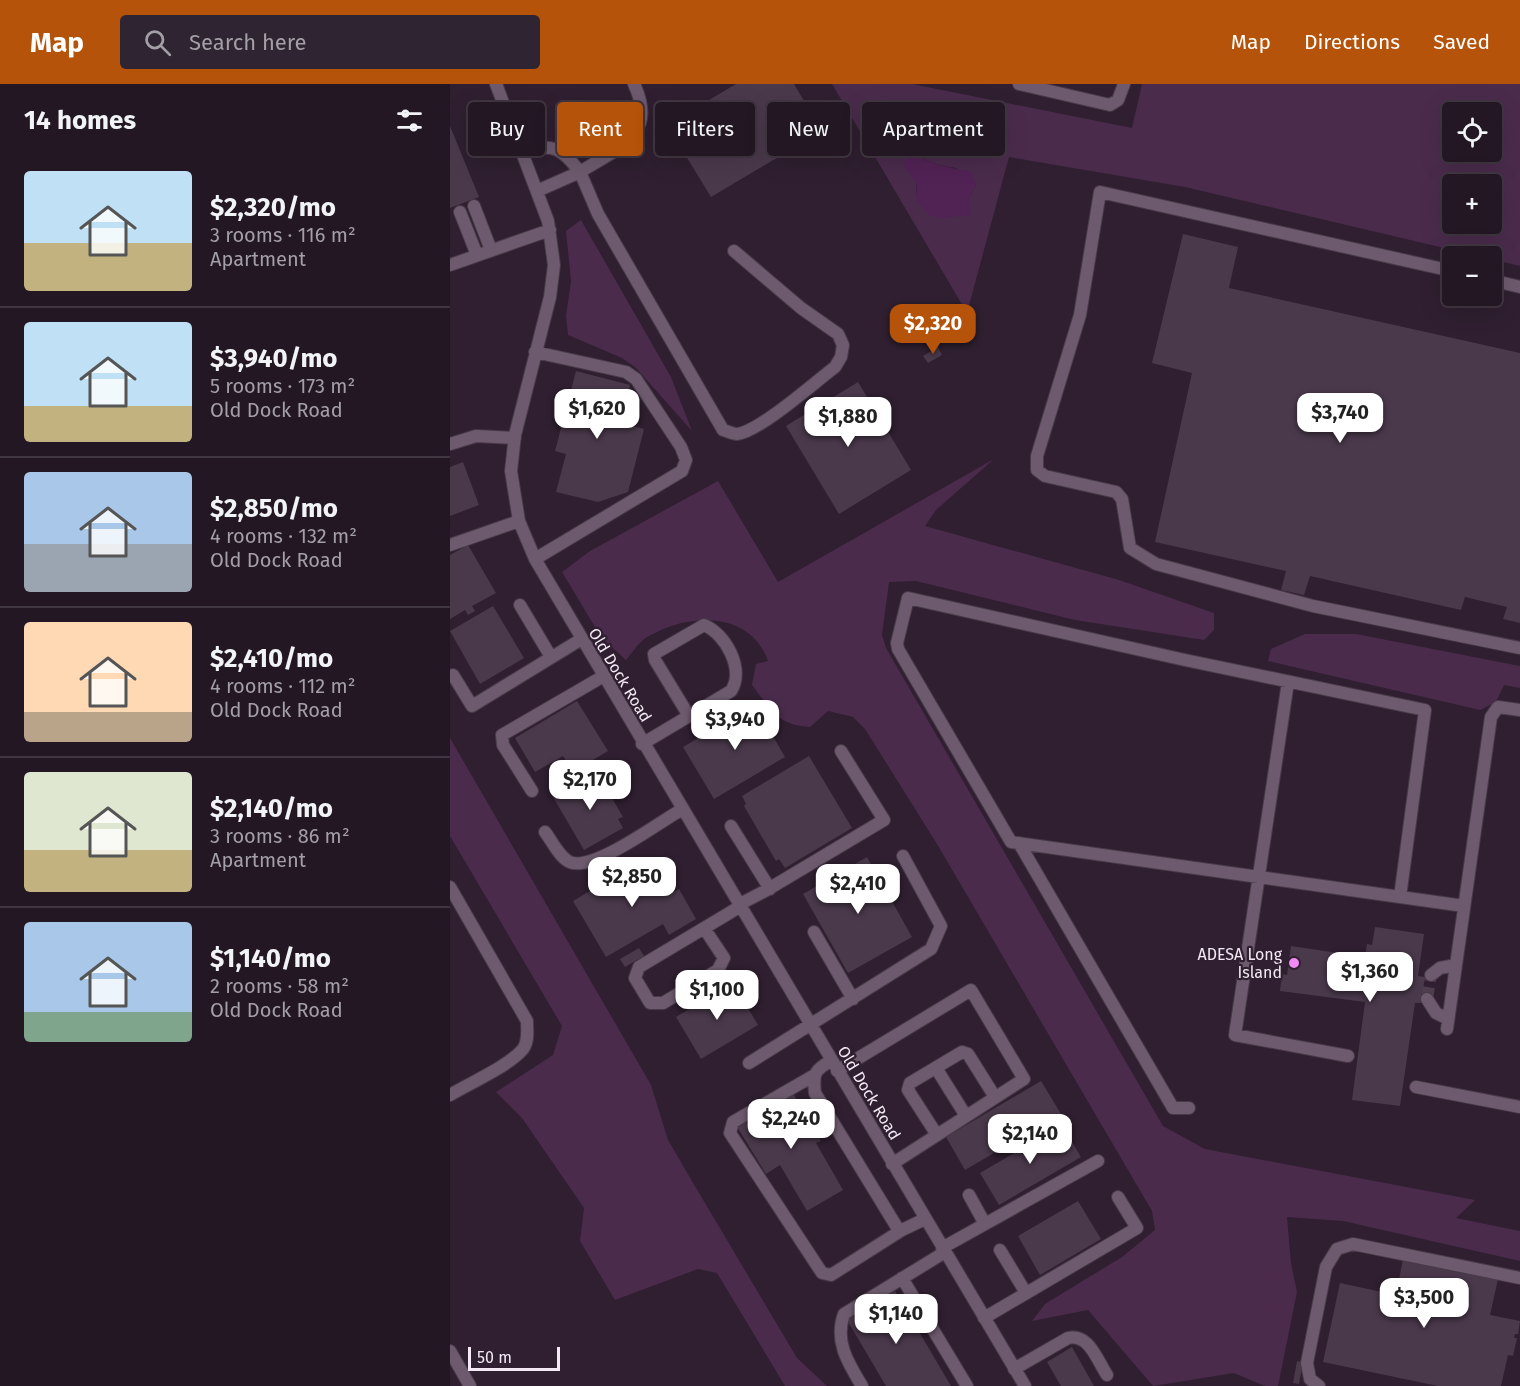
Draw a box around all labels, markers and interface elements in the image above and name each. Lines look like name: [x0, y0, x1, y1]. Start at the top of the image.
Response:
search box: [120, 15, 540, 69]
text: Map: [30, 26, 84, 59]
icon: search: [141, 26, 174, 59]
text: Search here: [189, 29, 307, 56]
text: Map: [1231, 29, 1271, 55]
text: Directions: [1304, 29, 1400, 55]
text: Saved: [1433, 29, 1490, 55]
chip: Buy: [468, 102, 545, 156]
chip: Rent: [557, 102, 643, 156]
chip: Filters: [655, 102, 755, 156]
chip: New: [767, 102, 850, 156]
chip: Apartment: [862, 102, 1005, 156]
map controls: [1442, 102, 1502, 306]
button: locate: [1442, 102, 1502, 162]
icon: filters: [393, 104, 426, 137]
text: 14 homes: [24, 105, 136, 136]
button: +: [1442, 174, 1502, 234]
text: $2,320/mo: [210, 192, 336, 223]
icon: home: [72, 195, 144, 267]
text: 3 rooms · 116 m²: [210, 223, 356, 247]
button: −: [1442, 246, 1502, 306]
text: Apartment: [210, 247, 306, 271]
pin: $2,320: [884, 304, 982, 355]
text: $2,320: [904, 311, 962, 335]
text: $3,940/mo: [210, 343, 338, 374]
icon: home: [72, 346, 144, 418]
text: 5 rooms · 173 m²: [210, 374, 355, 398]
pin: $1,620: [548, 389, 646, 440]
pin: $3,740: [1291, 393, 1389, 444]
text: $1,620: [568, 396, 626, 420]
pin: $1,880: [799, 397, 897, 448]
text: Old Dock Road: [210, 398, 343, 422]
text: $3,740: [1311, 400, 1369, 424]
text: $1,880: [818, 404, 878, 428]
text: $2,850/mo: [210, 493, 338, 524]
icon: home: [72, 496, 144, 568]
text: 4 rooms · 132 m²: [210, 524, 357, 548]
text: Old Dock Road: [210, 548, 343, 572]
street label: Old Dock Road: [585, 625, 655, 725]
text: $2,410/mo: [210, 643, 333, 674]
icon: home: [72, 646, 144, 718]
text: 4 rooms · 112 m²: [210, 674, 356, 698]
text: Old Dock Road: [210, 698, 343, 722]
pin: $3,940: [686, 700, 784, 751]
text: $3,940: [705, 707, 765, 731]
pin: $2,170: [541, 760, 639, 811]
text: $2,170: [563, 767, 617, 791]
text: $2,140/mo: [210, 793, 333, 824]
icon: home: [72, 796, 144, 868]
text: 3 rooms · 86 m²: [210, 824, 350, 848]
text: Apartment: [210, 848, 306, 872]
pin: $2,850: [583, 857, 681, 908]
text: $2,850: [602, 864, 662, 888]
pin: $2,410: [809, 864, 907, 915]
text: $2,410: [830, 871, 886, 895]
text: $1,140/mo: [210, 943, 331, 974]
place label: ADESA Long Island: [1197, 945, 1283, 982]
icon: home: [72, 946, 144, 1018]
pin: $1,360: [1321, 952, 1419, 1003]
marker: ADESA Long Island: [1287, 956, 1301, 970]
text: $1,360: [1341, 959, 1399, 983]
pin: $1,100: [668, 970, 766, 1021]
text: 2 rooms · 58 m²: [210, 974, 349, 998]
text: $1,100: [689, 977, 745, 1001]
text: Old Dock Road: [210, 998, 343, 1022]
street label: Old Dock Road: [834, 1043, 904, 1143]
pin: $2,240: [742, 1099, 840, 1150]
text: $2,240: [762, 1106, 820, 1130]
pin: $2,140: [981, 1114, 1079, 1165]
text: $2,140: [1002, 1121, 1058, 1145]
pin: $3,500: [1375, 1278, 1473, 1329]
text: $3,500: [1394, 1285, 1454, 1309]
pin: $1,140: [847, 1294, 945, 1345]
text: $1,140: [869, 1301, 923, 1325]
scale bar: [468, 1344, 560, 1372]
text: 50 m: [477, 1348, 512, 1367]

